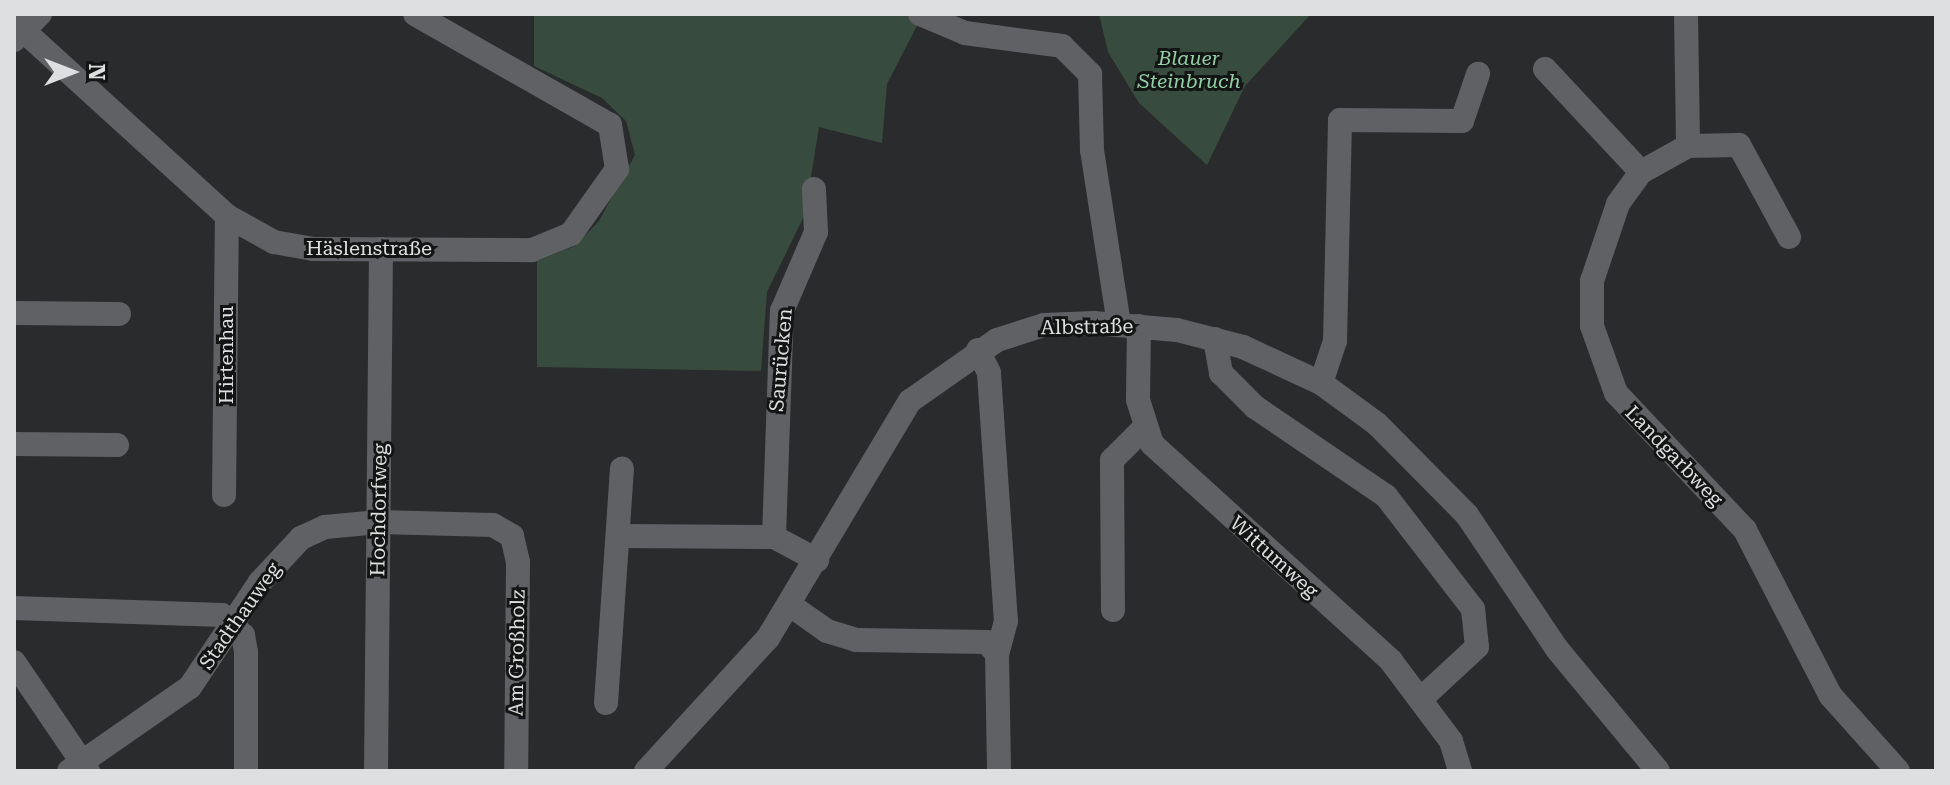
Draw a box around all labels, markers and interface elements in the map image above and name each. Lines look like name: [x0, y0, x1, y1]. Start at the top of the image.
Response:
north arrow: [32, 32, 112, 112]
park label: Blauer Steinbruch: [1137, 47, 1241, 94]
text: N: [84, 64, 109, 80]
street label: Häslenstraße: [306, 236, 432, 260]
street label: Hirtenhau: [214, 306, 238, 404]
street label: Saurücken: [765, 307, 797, 413]
street label: Albstraße: [1040, 314, 1134, 340]
street label: Landgarbweg: [1620, 401, 1728, 511]
street label: Hochdorfweg: [366, 443, 392, 577]
street label: Wittumweg: [1225, 511, 1323, 603]
street label: Stadthauweg: [194, 558, 286, 674]
street label: Am Großholz: [504, 590, 530, 716]

